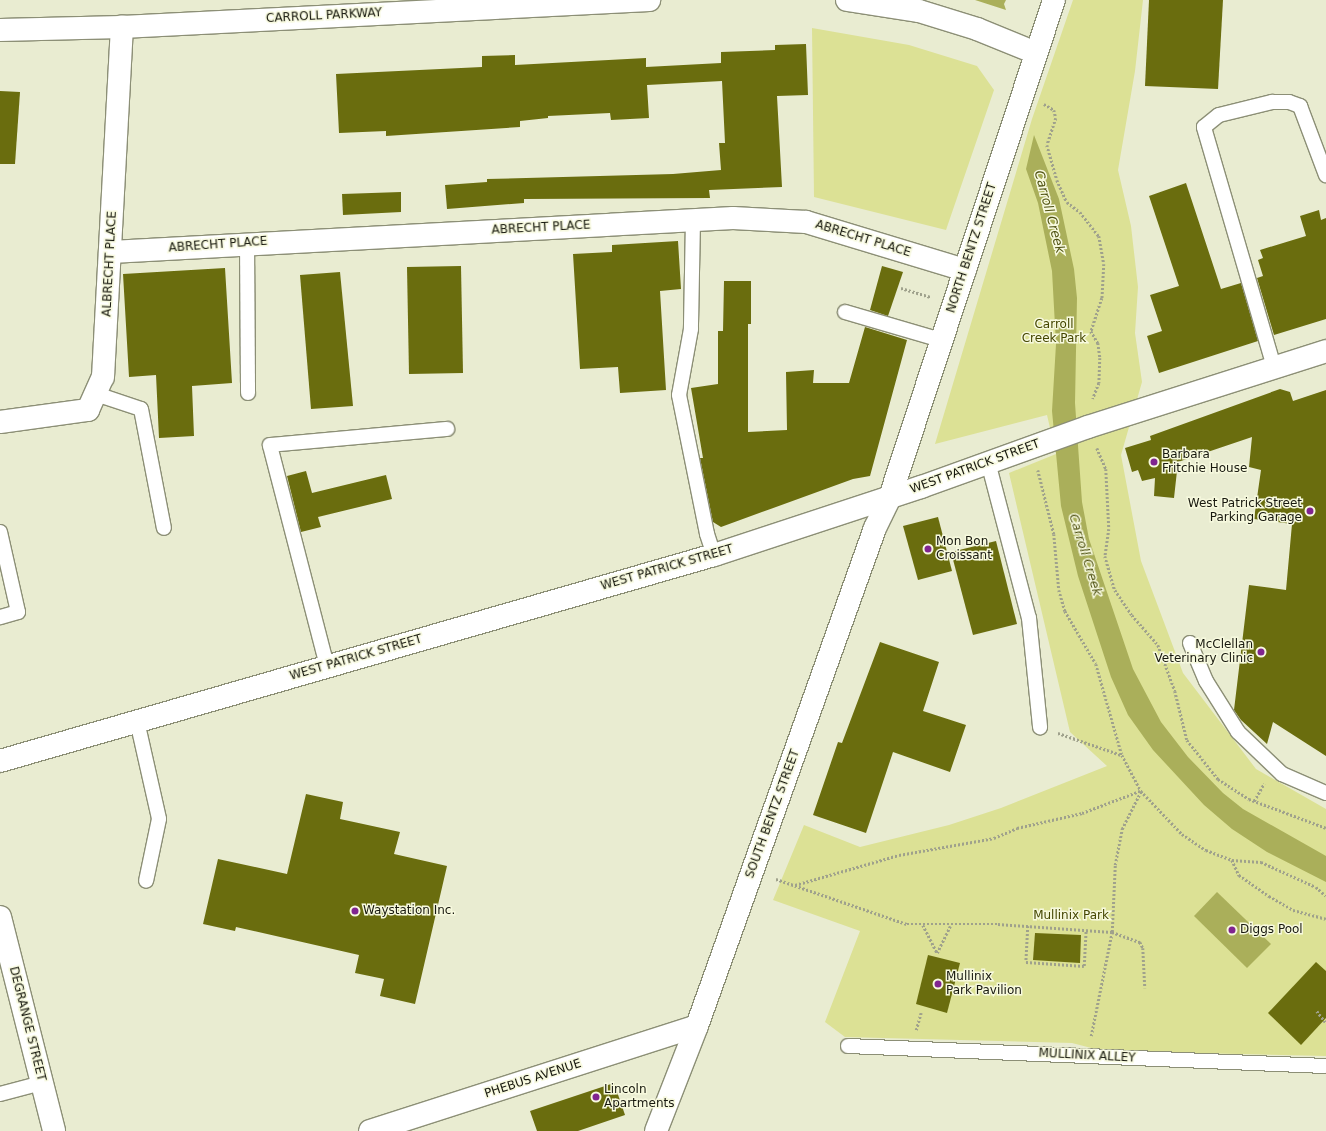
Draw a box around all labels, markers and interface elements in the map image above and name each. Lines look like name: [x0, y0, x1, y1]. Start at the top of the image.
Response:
street label: CARROLL PARKWAY: [266, 6, 382, 26]
water label: Carroll Creek: [1030, 169, 1068, 255]
street label: NORTH BENTZ STREET: [944, 181, 1000, 315]
street label: ALBRECHT PLACE: [100, 211, 120, 317]
street label: ABRECHT PLACE: [491, 218, 591, 238]
street label: ABRECHT PLACE: [814, 218, 912, 260]
street label: ABRECHT PLACE: [168, 234, 268, 256]
park label: Carroll Creek Park: [1022, 318, 1086, 346]
street label: WEST PATRICK STREET: [908, 437, 1042, 497]
place label: Barbara Fritchie House: [1162, 448, 1247, 476]
marker: Barbara Fritchie House: [1149, 457, 1159, 467]
place label: West Patrick Street Parking Garage: [1188, 497, 1302, 525]
marker: West Patrick Street Parking Garage: [1305, 506, 1315, 516]
water label: Carroll Creek: [1065, 512, 1105, 598]
place label: Mon Bon Croissant: [936, 535, 992, 563]
street label: WEST PATRICK STREET: [599, 542, 735, 594]
marker: Mon Bon Croissant: [923, 544, 933, 554]
street label: WEST PATRICK STREET: [288, 632, 424, 684]
place label: McClellan Veterinary Clinic: [1155, 638, 1253, 666]
marker: McClellan Veterinary Clinic: [1256, 647, 1266, 657]
street label: SOUTH BENTZ STREET: [743, 748, 803, 880]
place label: Waystation Inc.: [363, 904, 455, 918]
marker: Waystation Inc.: [350, 906, 360, 916]
park label: Mullinix Park: [1033, 909, 1109, 923]
place label: Diggs Pool: [1240, 923, 1303, 937]
marker: Diggs Pool: [1227, 925, 1237, 935]
street label: DEGRANGE STREET: [6, 965, 48, 1083]
place label: Mullinix Park Pavilion: [946, 970, 1022, 998]
marker: Mullinix Park Pavilion: [933, 979, 943, 989]
street label: MULLINIX ALLEY: [1038, 1046, 1136, 1066]
street label: PHEBUS AVENUE: [483, 1057, 583, 1101]
place label: Lincoln Apartments: [604, 1083, 674, 1111]
marker: Lincoln Apartments: [591, 1092, 601, 1102]

